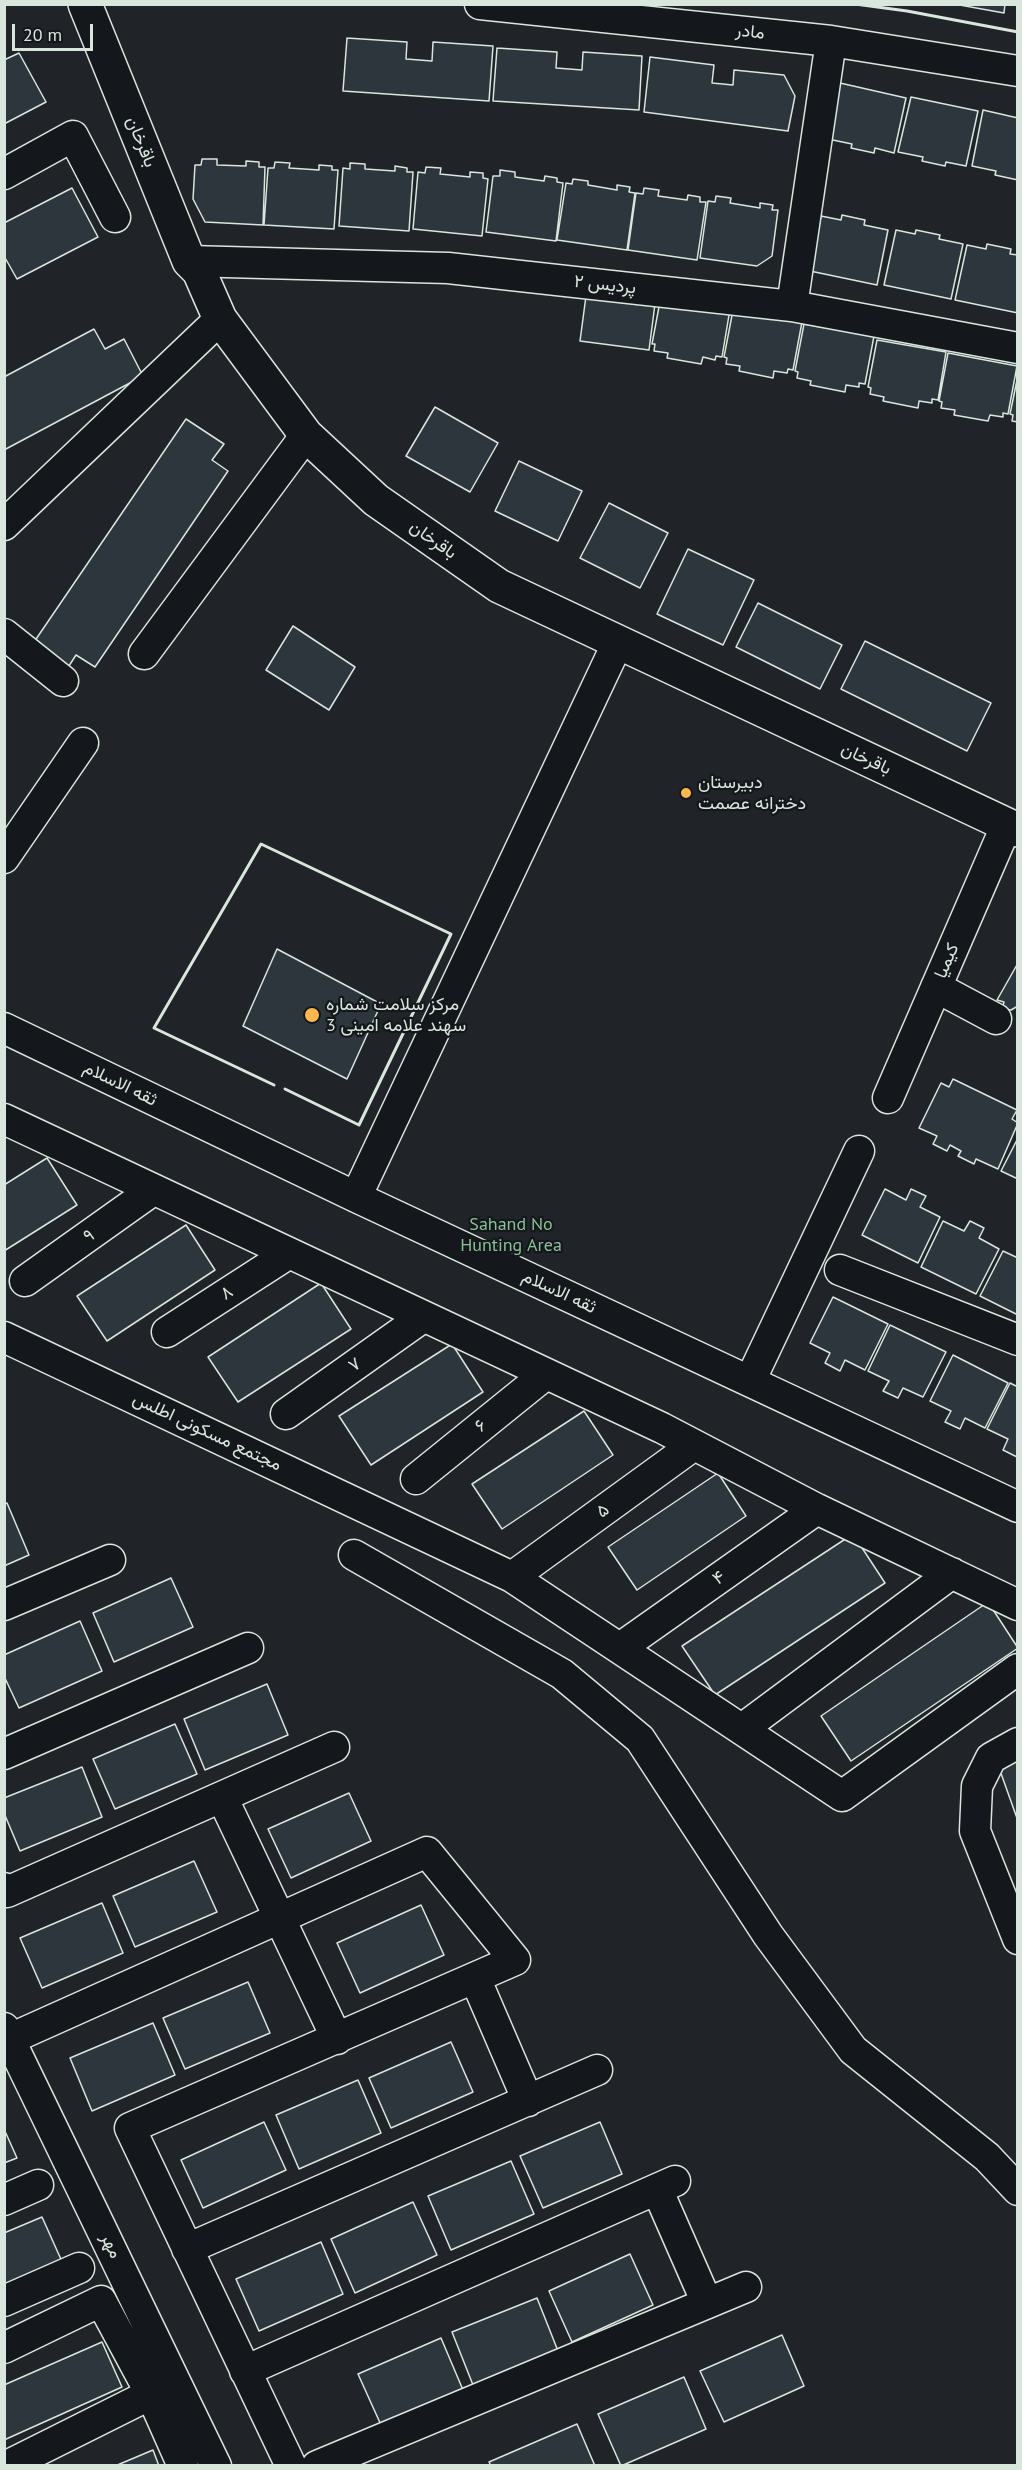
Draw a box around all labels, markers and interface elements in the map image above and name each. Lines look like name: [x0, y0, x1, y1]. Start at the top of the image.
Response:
scale bar: [15, 12, 96, 50]
street label: مادر: [734, 20, 766, 44]
text: 20 m: [23, 23, 62, 46]
street label: باقرخان: [121, 114, 161, 170]
street label: پردیس ۲: [573, 271, 637, 299]
street label: باقرخان: [405, 516, 461, 564]
street label: باقرخان: [838, 738, 894, 780]
place label: دبیرستان دخترانه عصمت: [698, 772, 806, 814]
marker: دبیرستان دخترانه عصمت: [679, 786, 693, 800]
street label: کیمیا: [930, 940, 964, 982]
place label: مرکز سلامت شماره 3 سهند علامه امینی: [326, 994, 466, 1036]
marker: مرکز سلامت شماره 3 سهند علامه امینی: [303, 1006, 321, 1024]
street label: ثقه الاسلام: [80, 1057, 160, 1111]
park label: Sahand No Hunting Area: [460, 1214, 562, 1256]
street label: ۹: [79, 1225, 99, 1247]
street label: ثقه الاسلام: [519, 1265, 599, 1319]
street label: ۸: [217, 1281, 237, 1305]
street label: ۷: [344, 1353, 366, 1377]
street label: مجتمع مسکونی اطلس: [129, 1388, 285, 1476]
street label: ۶: [471, 1415, 491, 1437]
street label: ۵: [592, 1499, 614, 1523]
street label: ۴: [709, 1566, 729, 1590]
street label: مهر: [96, 2230, 126, 2262]

